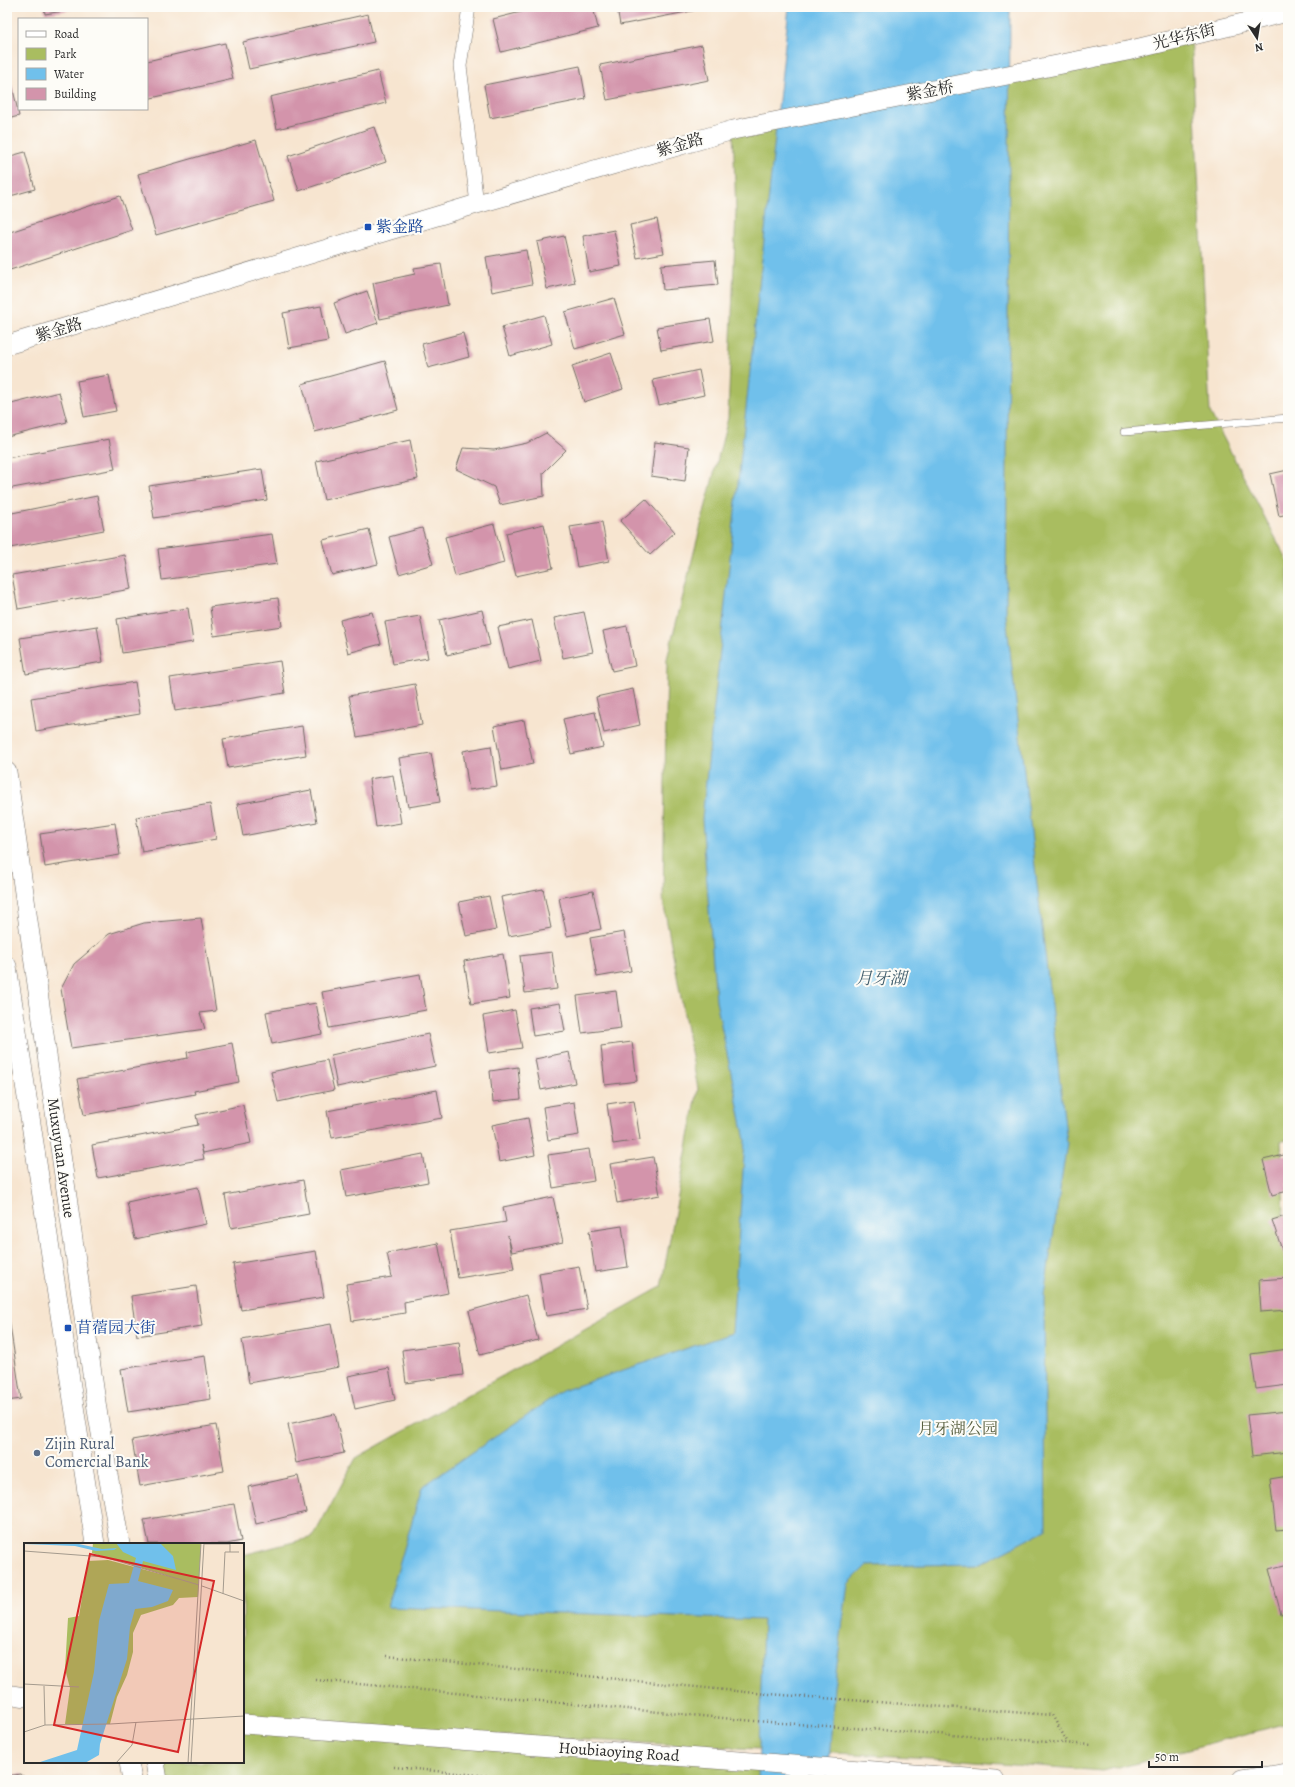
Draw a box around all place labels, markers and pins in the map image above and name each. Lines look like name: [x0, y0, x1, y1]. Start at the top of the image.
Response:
place label: 紫金路: [376, 216, 424, 238]
marker: 紫金路: [363, 222, 373, 232]
place label: 苜蓿园大街: [76, 1317, 156, 1339]
marker: 苜蓿园大街: [63, 1323, 73, 1333]
place label: Zijin Rural Comercial Bank: [45, 1433, 149, 1473]
marker: Zijin Rural Comercial Bank: [32, 1448, 42, 1458]

